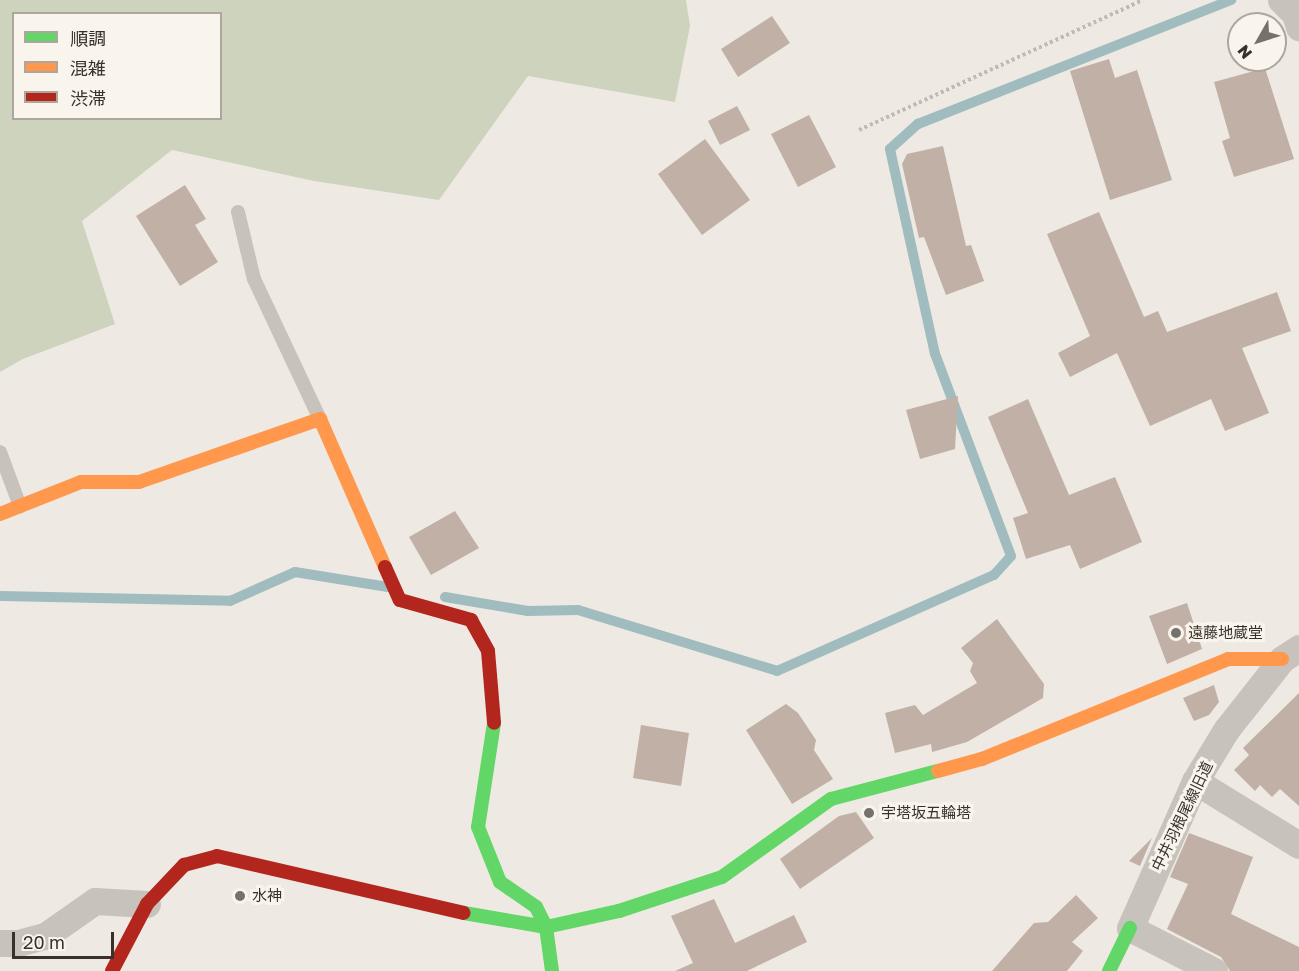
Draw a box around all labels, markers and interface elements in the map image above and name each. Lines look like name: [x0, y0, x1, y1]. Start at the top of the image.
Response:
legend: [12, 12, 222, 120]
north arrow: [1227, 12, 1287, 72]
text: 順調: [70, 27, 106, 49]
text: N: [1233, 41, 1256, 63]
text: 混雑: [70, 57, 106, 79]
text: 渋滞: [70, 87, 106, 109]
place label: 遠藤地蔵堂: [1188, 624, 1263, 642]
marker: 遠藤地蔵堂: [1169, 626, 1183, 640]
street label: 中井羽根尾線旧道: [1148, 758, 1216, 874]
place label: 宇塔坂五輪塔: [881, 804, 971, 822]
marker: 宇塔坂五輪塔: [862, 806, 876, 820]
place label: 水神: [252, 887, 282, 905]
marker: 水神: [233, 889, 247, 903]
scale bar: [15, 920, 117, 958]
text: 20 m: [23, 931, 65, 953]

